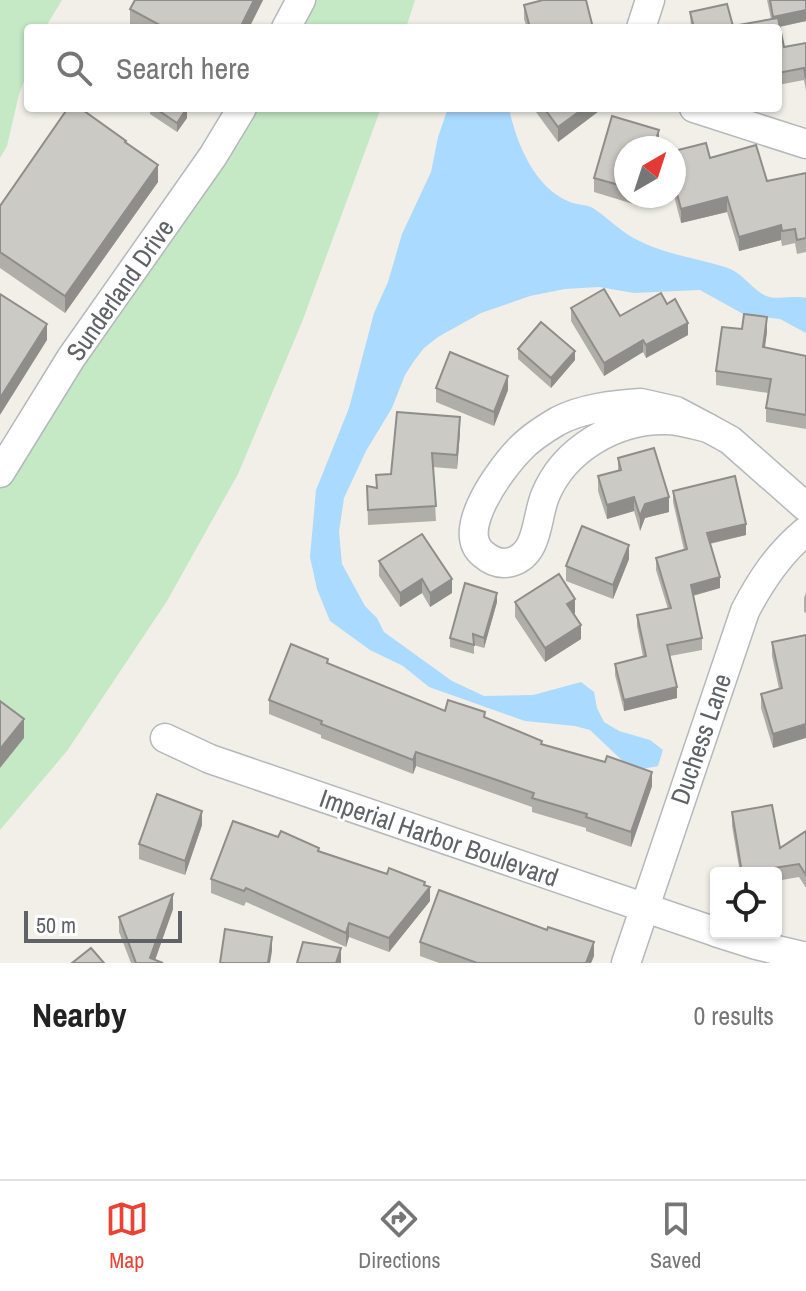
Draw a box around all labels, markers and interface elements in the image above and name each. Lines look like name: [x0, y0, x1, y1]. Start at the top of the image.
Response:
search box: [24, 24, 782, 112]
icon: search: [52, 46, 96, 90]
text: Search here: [116, 48, 250, 88]
north arrow: [614, 136, 686, 208]
street label: Sunderland Drive: [58, 212, 182, 368]
street label: Duchess Lane: [662, 669, 739, 809]
street label: Imperial Harbor Boulevard: [315, 780, 563, 895]
map controls: [710, 867, 782, 939]
button: locate: [710, 867, 782, 939]
scale bar: [24, 907, 182, 943]
text: 50 m: [36, 910, 76, 940]
text: Nearby: [32, 992, 127, 1038]
text: 0 results: [693, 998, 774, 1033]
tab: Map: [105, 1197, 149, 1275]
tab: Directions: [358, 1197, 441, 1275]
tab: Saved: [650, 1197, 701, 1275]

